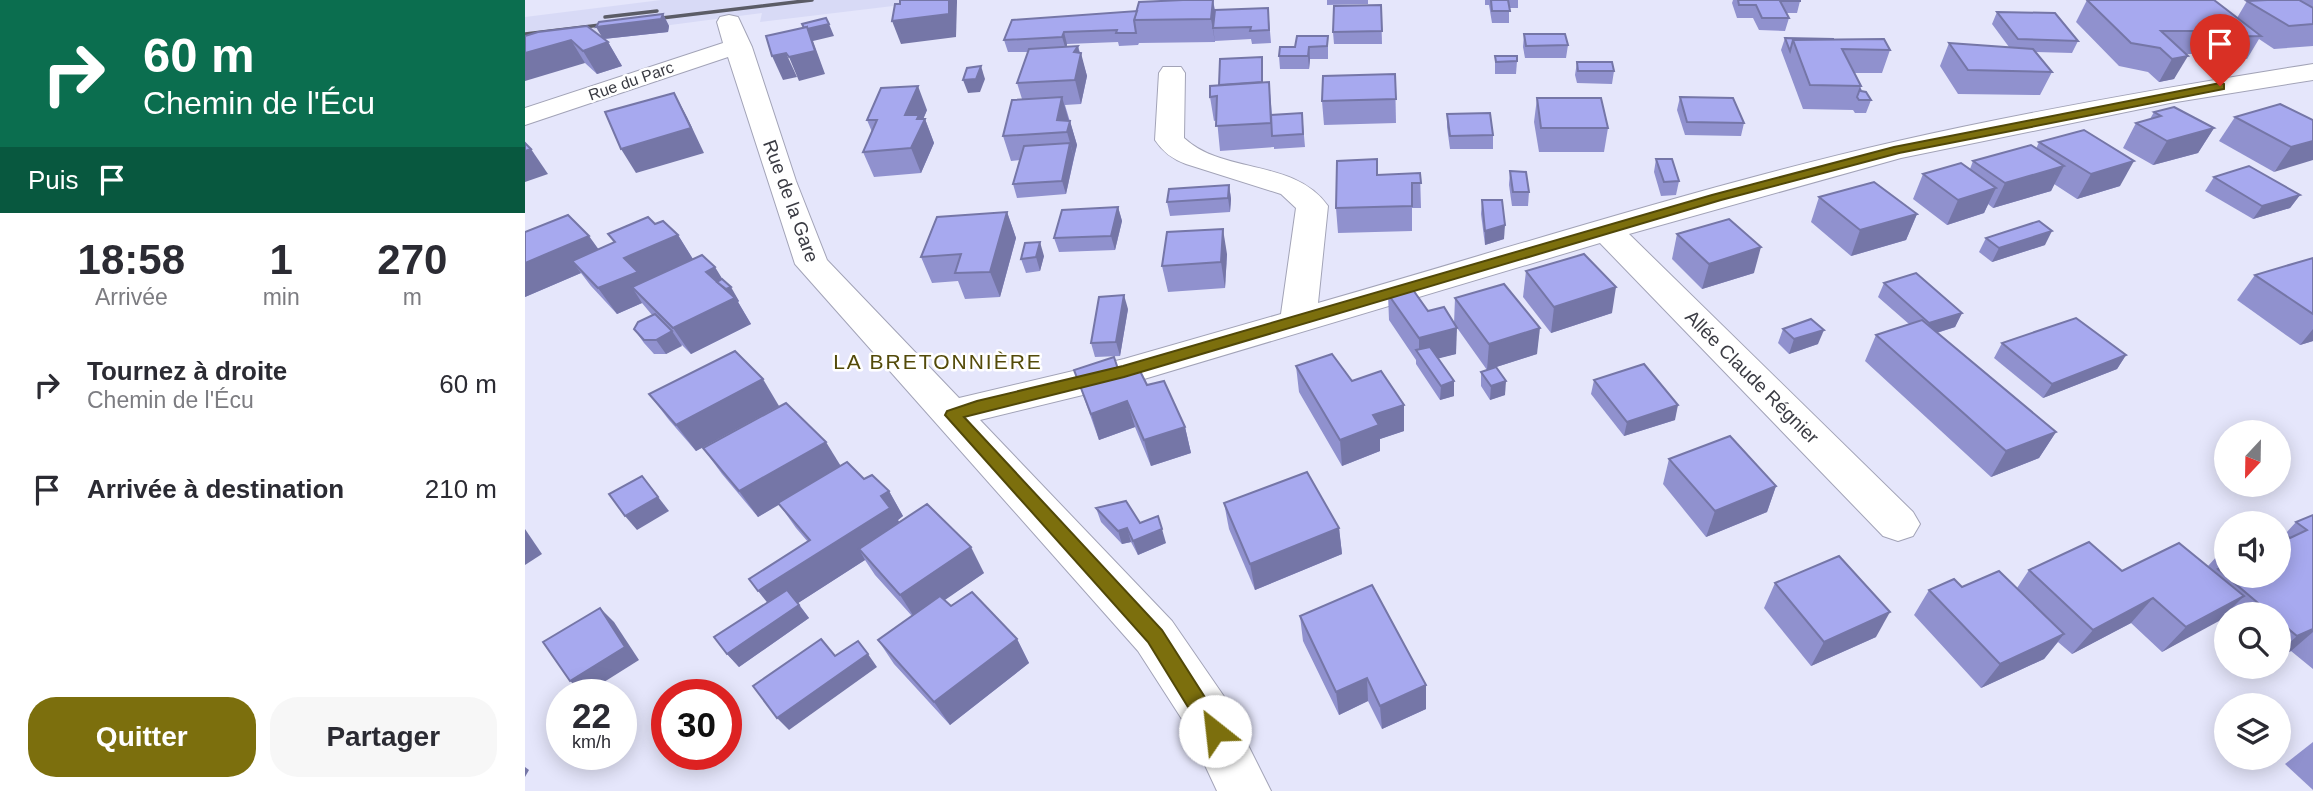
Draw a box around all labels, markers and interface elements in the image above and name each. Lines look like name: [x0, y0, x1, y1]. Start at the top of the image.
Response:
pin: [2190, 14, 2250, 86]
icon: arrive: [2201, 25, 2239, 63]
icon: right: [28, 28, 119, 119]
text: 60 m: [143, 28, 255, 82]
street label: Rue du Parc: [586, 58, 676, 104]
text: Chemin de l'Écu: [143, 85, 375, 121]
street label: Rue de la Gare: [759, 137, 823, 265]
icon: arrive: [93, 161, 131, 199]
text: Puis: [28, 165, 79, 195]
text: 18:58: [78, 236, 185, 283]
text: 1: [269, 236, 293, 283]
text: 270: [377, 236, 447, 283]
text: Arrivée: [95, 284, 168, 310]
text: min: [263, 284, 300, 310]
text: m: [403, 284, 422, 310]
street label: Allée Claude Régnier: [1681, 306, 1823, 448]
district label: LA BRETONNIÈRE: [833, 350, 1043, 373]
text: Tournez à droite: [87, 356, 287, 386]
icon: right: [28, 366, 66, 404]
text: 60 m: [439, 369, 497, 399]
text: Chemin de l'Écu: [87, 387, 254, 413]
north arrow: [2214, 420, 2291, 497]
map controls: [2214, 420, 2291, 770]
icon: arrive: [28, 471, 66, 509]
text: Arrivée à destination: [87, 474, 344, 504]
text: 210 m: [425, 474, 497, 504]
button: sound: [2214, 511, 2291, 588]
button: search: [2214, 602, 2291, 679]
speed limit sign: 30: [651, 679, 742, 770]
button: layers: [2214, 693, 2291, 770]
position arrow: [1178, 694, 1252, 768]
text: 22: [572, 696, 611, 735]
button: Quitter: [28, 697, 256, 777]
button: Partager: [270, 697, 497, 777]
text: km/h: [572, 732, 611, 752]

